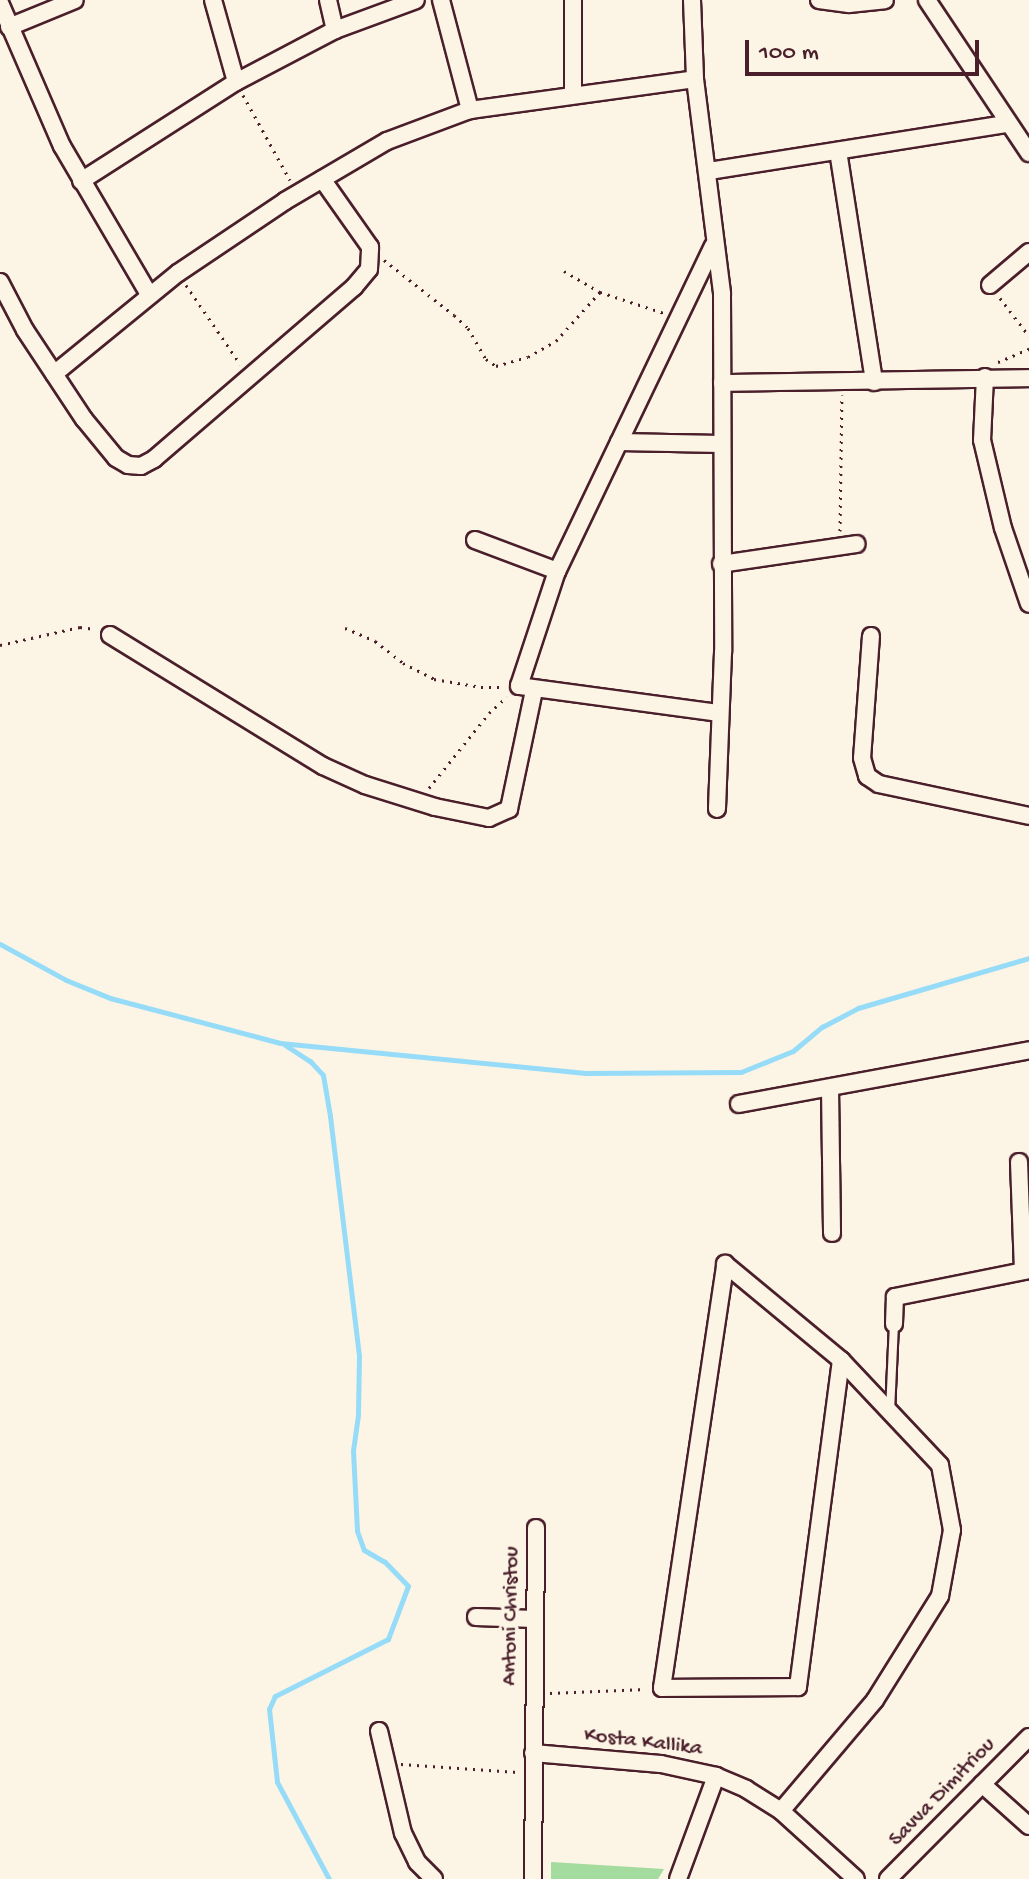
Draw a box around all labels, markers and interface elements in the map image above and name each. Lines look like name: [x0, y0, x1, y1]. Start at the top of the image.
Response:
scale bar: [749, 24, 983, 74]
text: 100 m: [759, 39, 819, 68]
street label: Antoni Christou: [498, 1546, 526, 1686]
street label: Kosta Kallika: [582, 1723, 704, 1763]
street label: Savva Dimitriou: [884, 1733, 1002, 1853]

